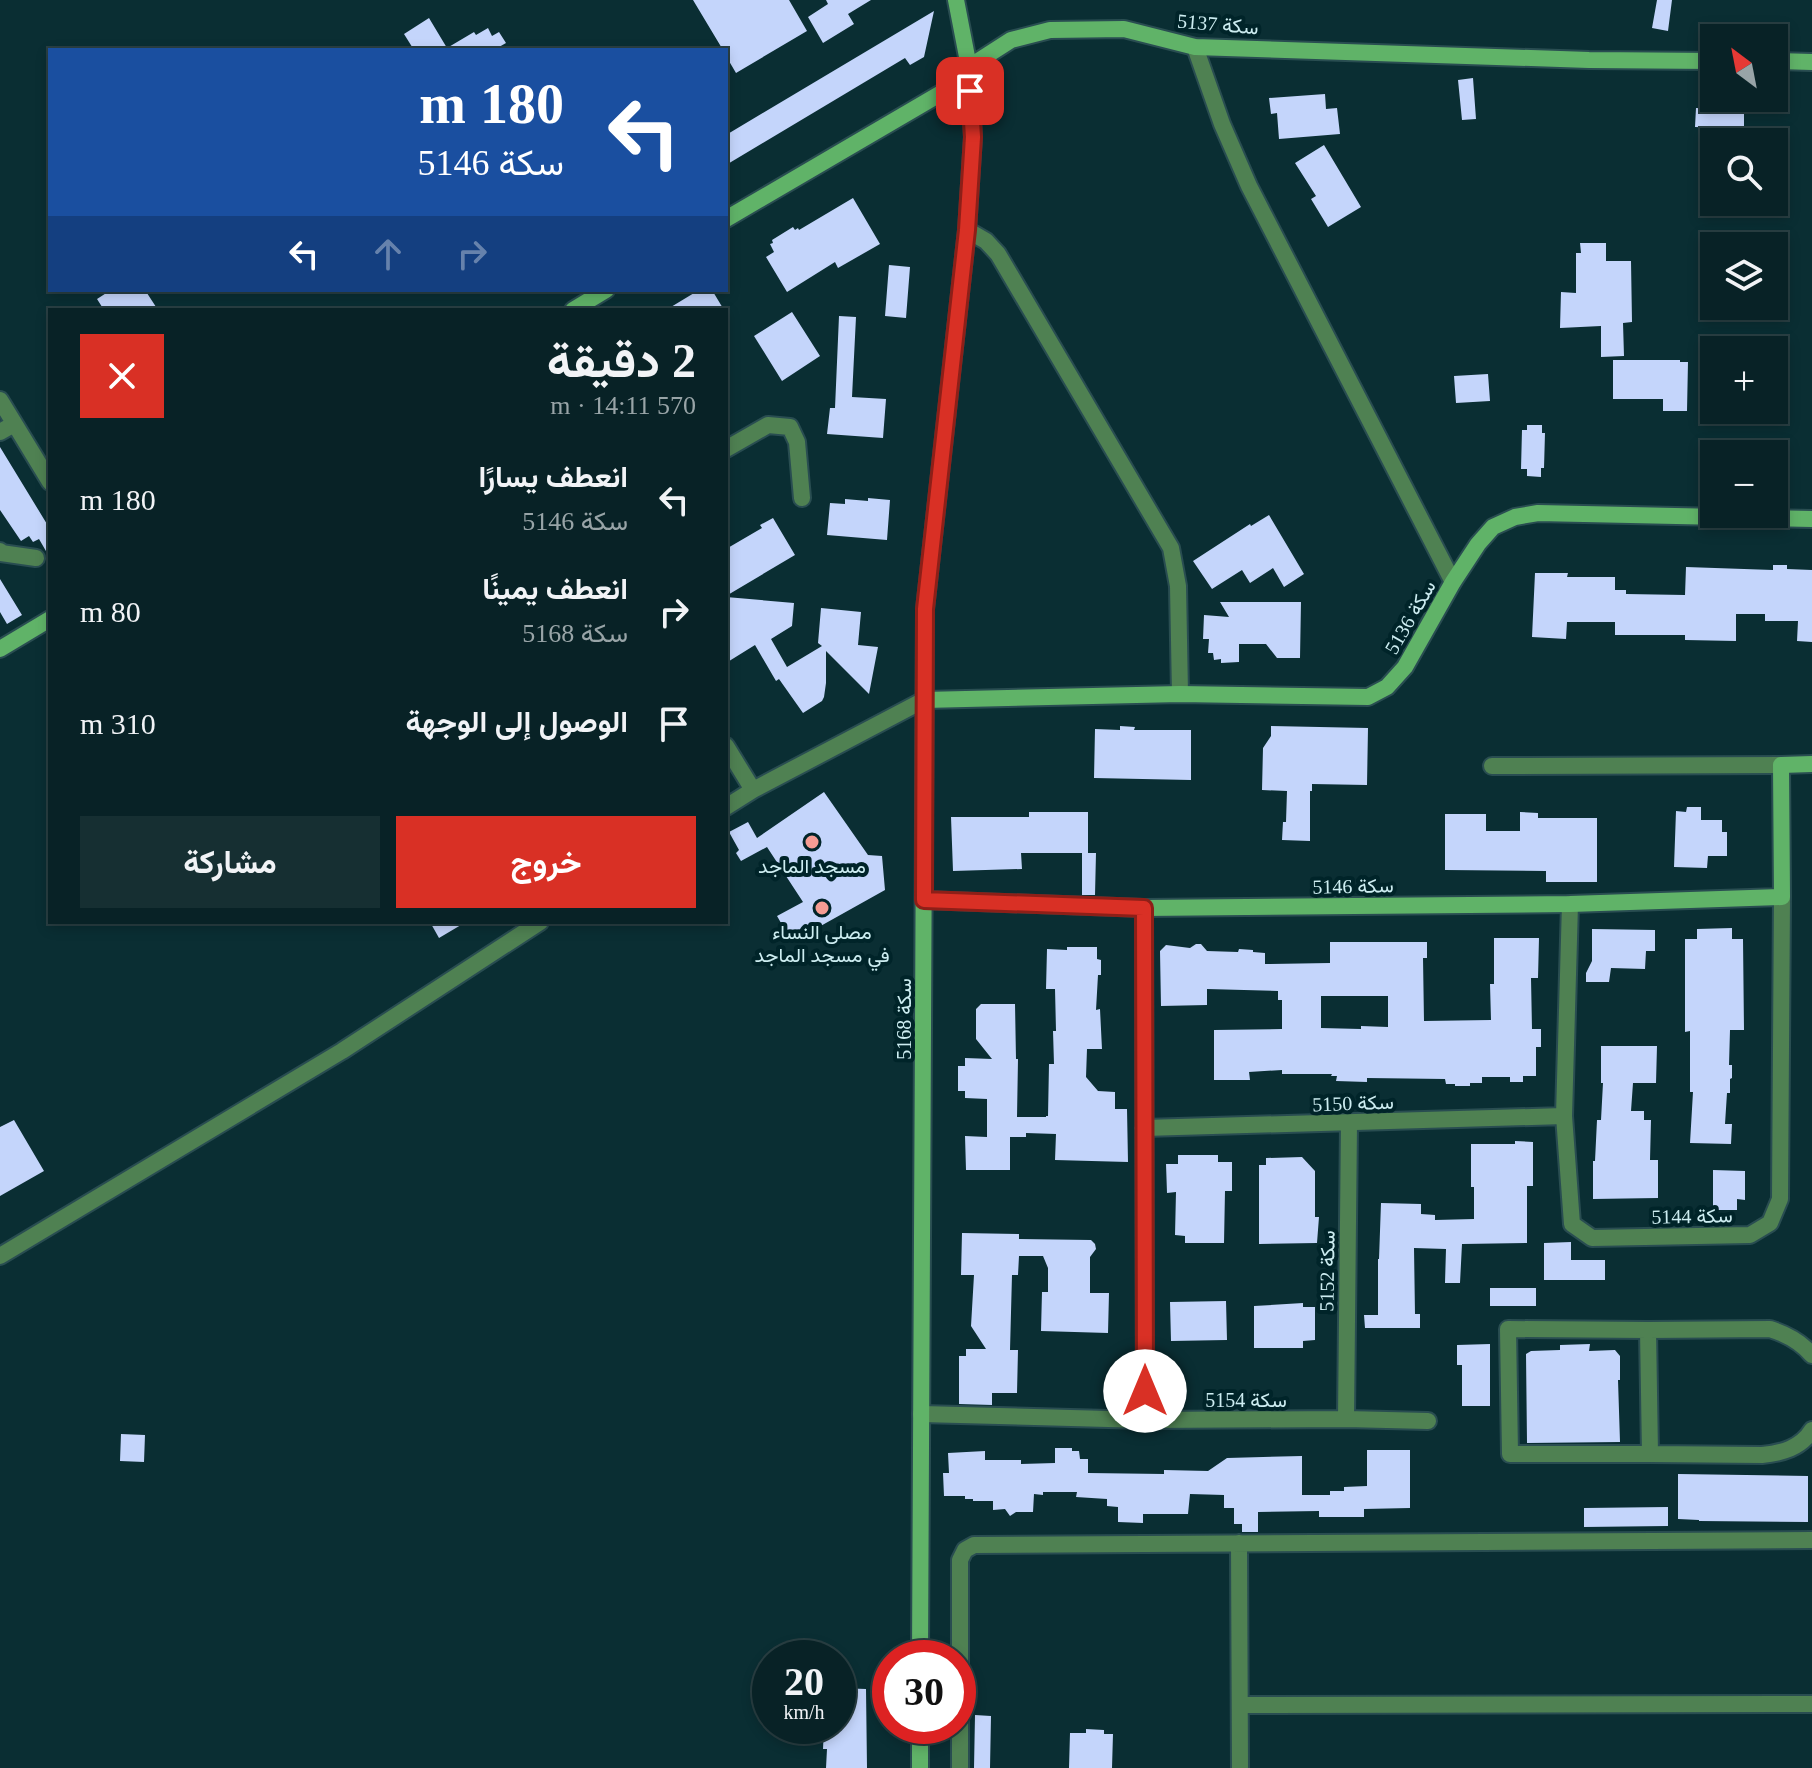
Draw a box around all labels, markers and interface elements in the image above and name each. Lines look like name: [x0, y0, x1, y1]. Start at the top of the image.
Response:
street label: سكة 5137: [1177, 9, 1259, 39]
north arrow: [1700, 24, 1788, 112]
map controls: [1700, 24, 1788, 528]
pin: [936, 57, 1004, 125]
icon: arrive: [948, 69, 992, 113]
text: 180 m: [419, 73, 564, 135]
icon: left: [592, 80, 696, 184]
button: search: [1700, 128, 1788, 216]
text: سكة 5146: [418, 143, 564, 183]
icon: left: [282, 232, 326, 276]
icon: ahead: [366, 232, 410, 276]
icon: right: [450, 232, 494, 276]
button: layers: [1700, 232, 1788, 320]
button: close: [80, 334, 164, 418]
text: 2 دقيقة: [547, 334, 696, 387]
button: +: [1700, 336, 1788, 424]
text: 570 m · 14:11: [550, 391, 696, 420]
button: −: [1700, 440, 1788, 528]
text: انعطف يسارًا: [479, 460, 628, 493]
icon: left: [652, 478, 696, 522]
text: 180 m: [80, 483, 156, 516]
text: سكة 5146: [522, 507, 628, 536]
text: انعطف يمينًا: [482, 572, 628, 605]
street label: سكة 5136: [1380, 576, 1440, 658]
icon: right: [652, 590, 696, 634]
text: 80 m: [80, 595, 141, 628]
text: سكة 5168: [522, 619, 628, 648]
icon: arrive: [652, 702, 696, 746]
text: الوصول إلى الوجهة: [406, 705, 628, 738]
text: 310 m: [80, 707, 156, 740]
button: مشاركة: [80, 816, 380, 908]
button: خروج: [396, 816, 696, 908]
marker: مسجد الماجد: [803, 833, 821, 851]
place label: مسجد الماجد: [758, 855, 866, 878]
street label: سكة 5146: [1312, 874, 1394, 898]
marker: مصلى النساء في مسجد الماجد: [813, 899, 831, 917]
place label: مصلى النساء في مسجد الماجد: [754, 921, 890, 972]
street label: سكة 5168: [893, 978, 915, 1060]
street label: سكة 5150: [1312, 1091, 1394, 1115]
street label: سكة 5144: [1651, 1204, 1733, 1228]
street label: سكة 5152: [1315, 1230, 1339, 1312]
position arrow: [1103, 1349, 1187, 1433]
street label: سكة 5154: [1205, 1389, 1287, 1411]
speed limit sign: 30: [872, 1640, 976, 1744]
text: 20: [784, 1659, 824, 1704]
text: km/h: [783, 1701, 825, 1723]

